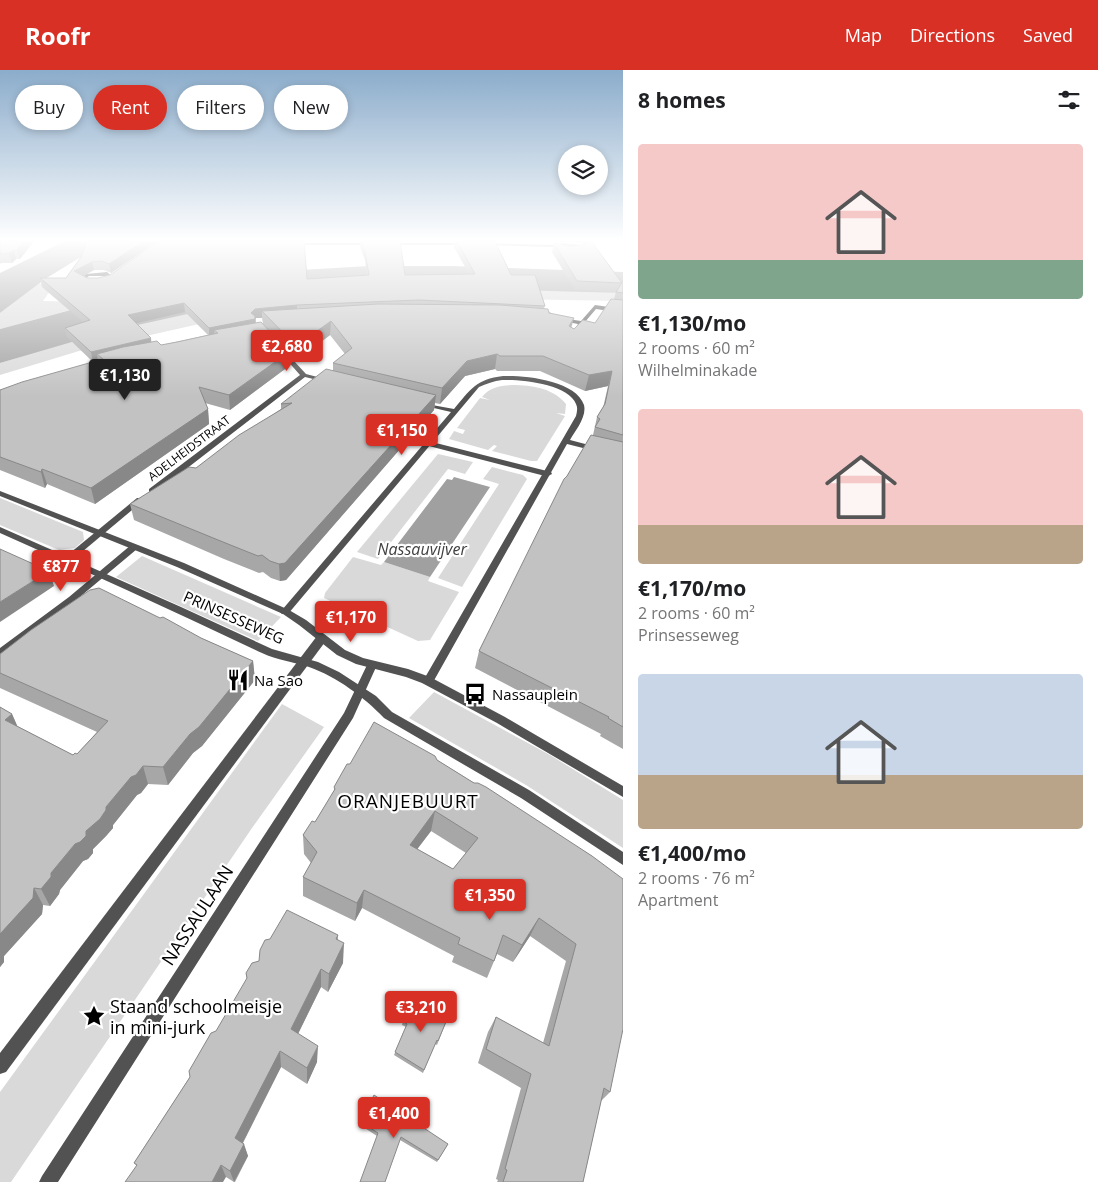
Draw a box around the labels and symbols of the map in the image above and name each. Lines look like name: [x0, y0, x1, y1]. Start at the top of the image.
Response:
pin: €2,680: [246, 330, 328, 372]
pin: €1,130: [84, 358, 166, 401]
street label: ADELHEIDSTRAAT: [144, 411, 234, 485]
pin: €1,150: [361, 414, 443, 456]
water label: Nassauvijver: [377, 538, 467, 560]
pin: €877: [31, 550, 91, 592]
street label: PRINSESSEWEG: [181, 586, 287, 648]
pin: €1,170: [310, 600, 392, 643]
restaurant icon: Na Sao: [225, 667, 251, 693]
place label: Na Sao: [254, 670, 303, 690]
bus stop icon: Nassauplein: [462, 681, 488, 707]
place label: Nassauplein: [492, 684, 578, 704]
district label: ORANJEBUURT: [337, 788, 479, 814]
street label: NASSAULAAN: [156, 860, 238, 970]
pin: €1,350: [449, 878, 531, 921]
pin: €3,210: [380, 990, 462, 1033]
place label: Staand schoolmeisje in mini-jurk: [110, 994, 282, 1039]
place icon: Staand schoolmeisje in mini-jurk: [81, 1003, 107, 1029]
pin: €1,400: [353, 1096, 435, 1139]

